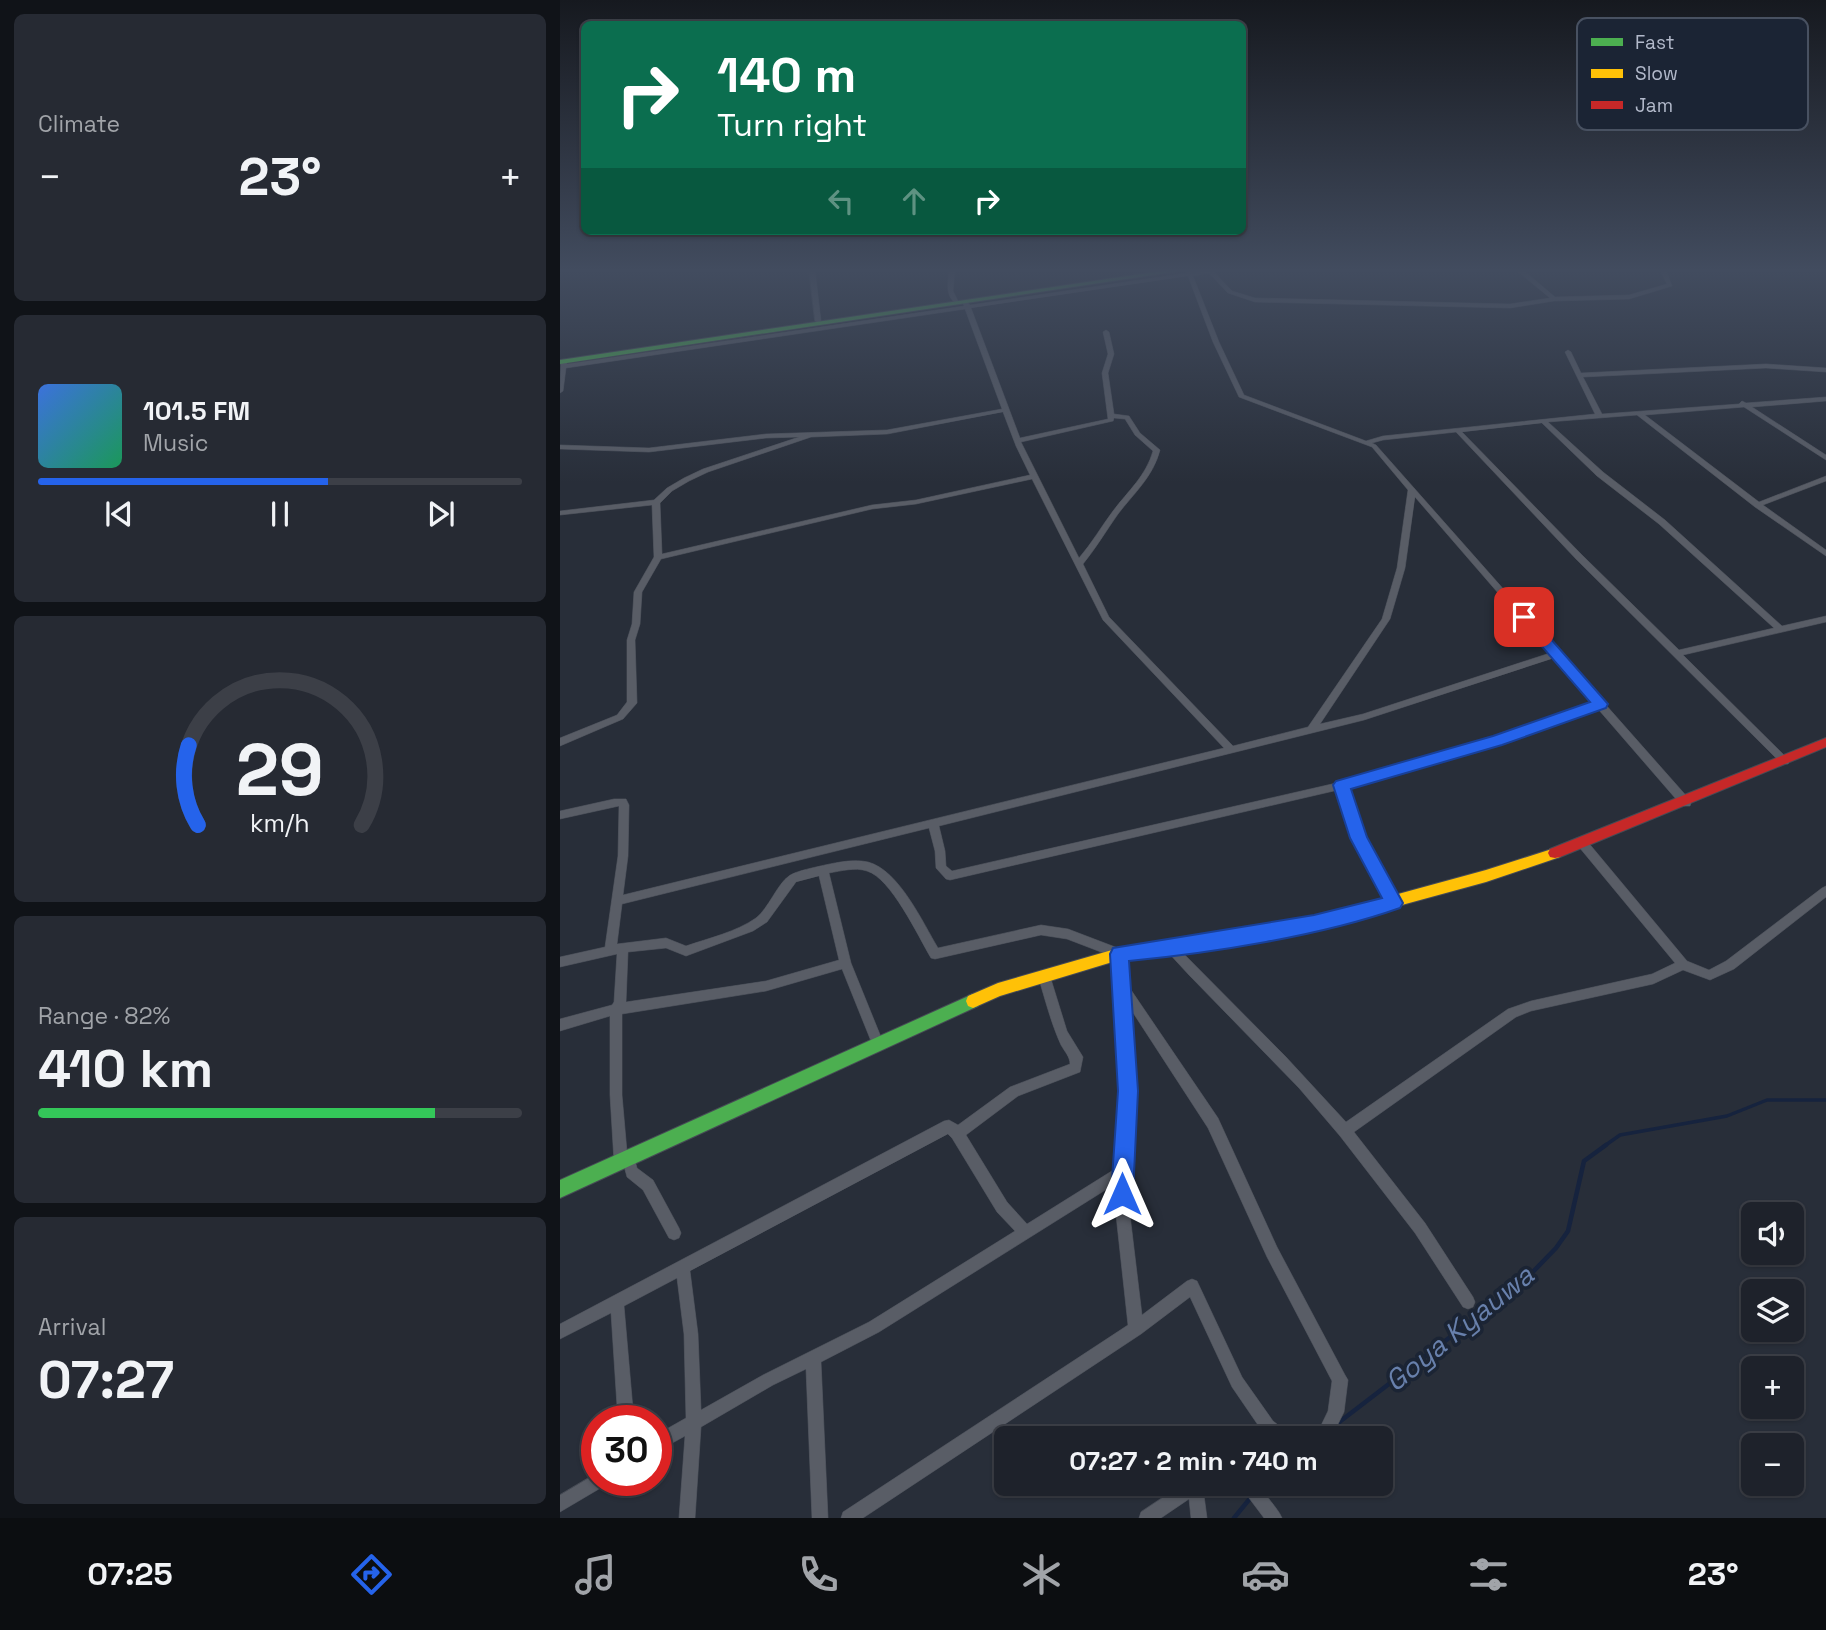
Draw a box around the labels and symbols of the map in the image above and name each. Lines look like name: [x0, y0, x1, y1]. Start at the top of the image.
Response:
legend: [1577, 18, 1808, 130]
text: Fast: [1635, 30, 1675, 55]
text: Slow: [1635, 61, 1678, 86]
text: Jam: [1635, 93, 1673, 118]
pin: [1494, 587, 1554, 647]
position arrow: [1085, 1157, 1159, 1231]
water label: Goya Kyauwa: [1377, 1256, 1541, 1399]
speed limit sign: 30: [581, 1405, 672, 1496]

